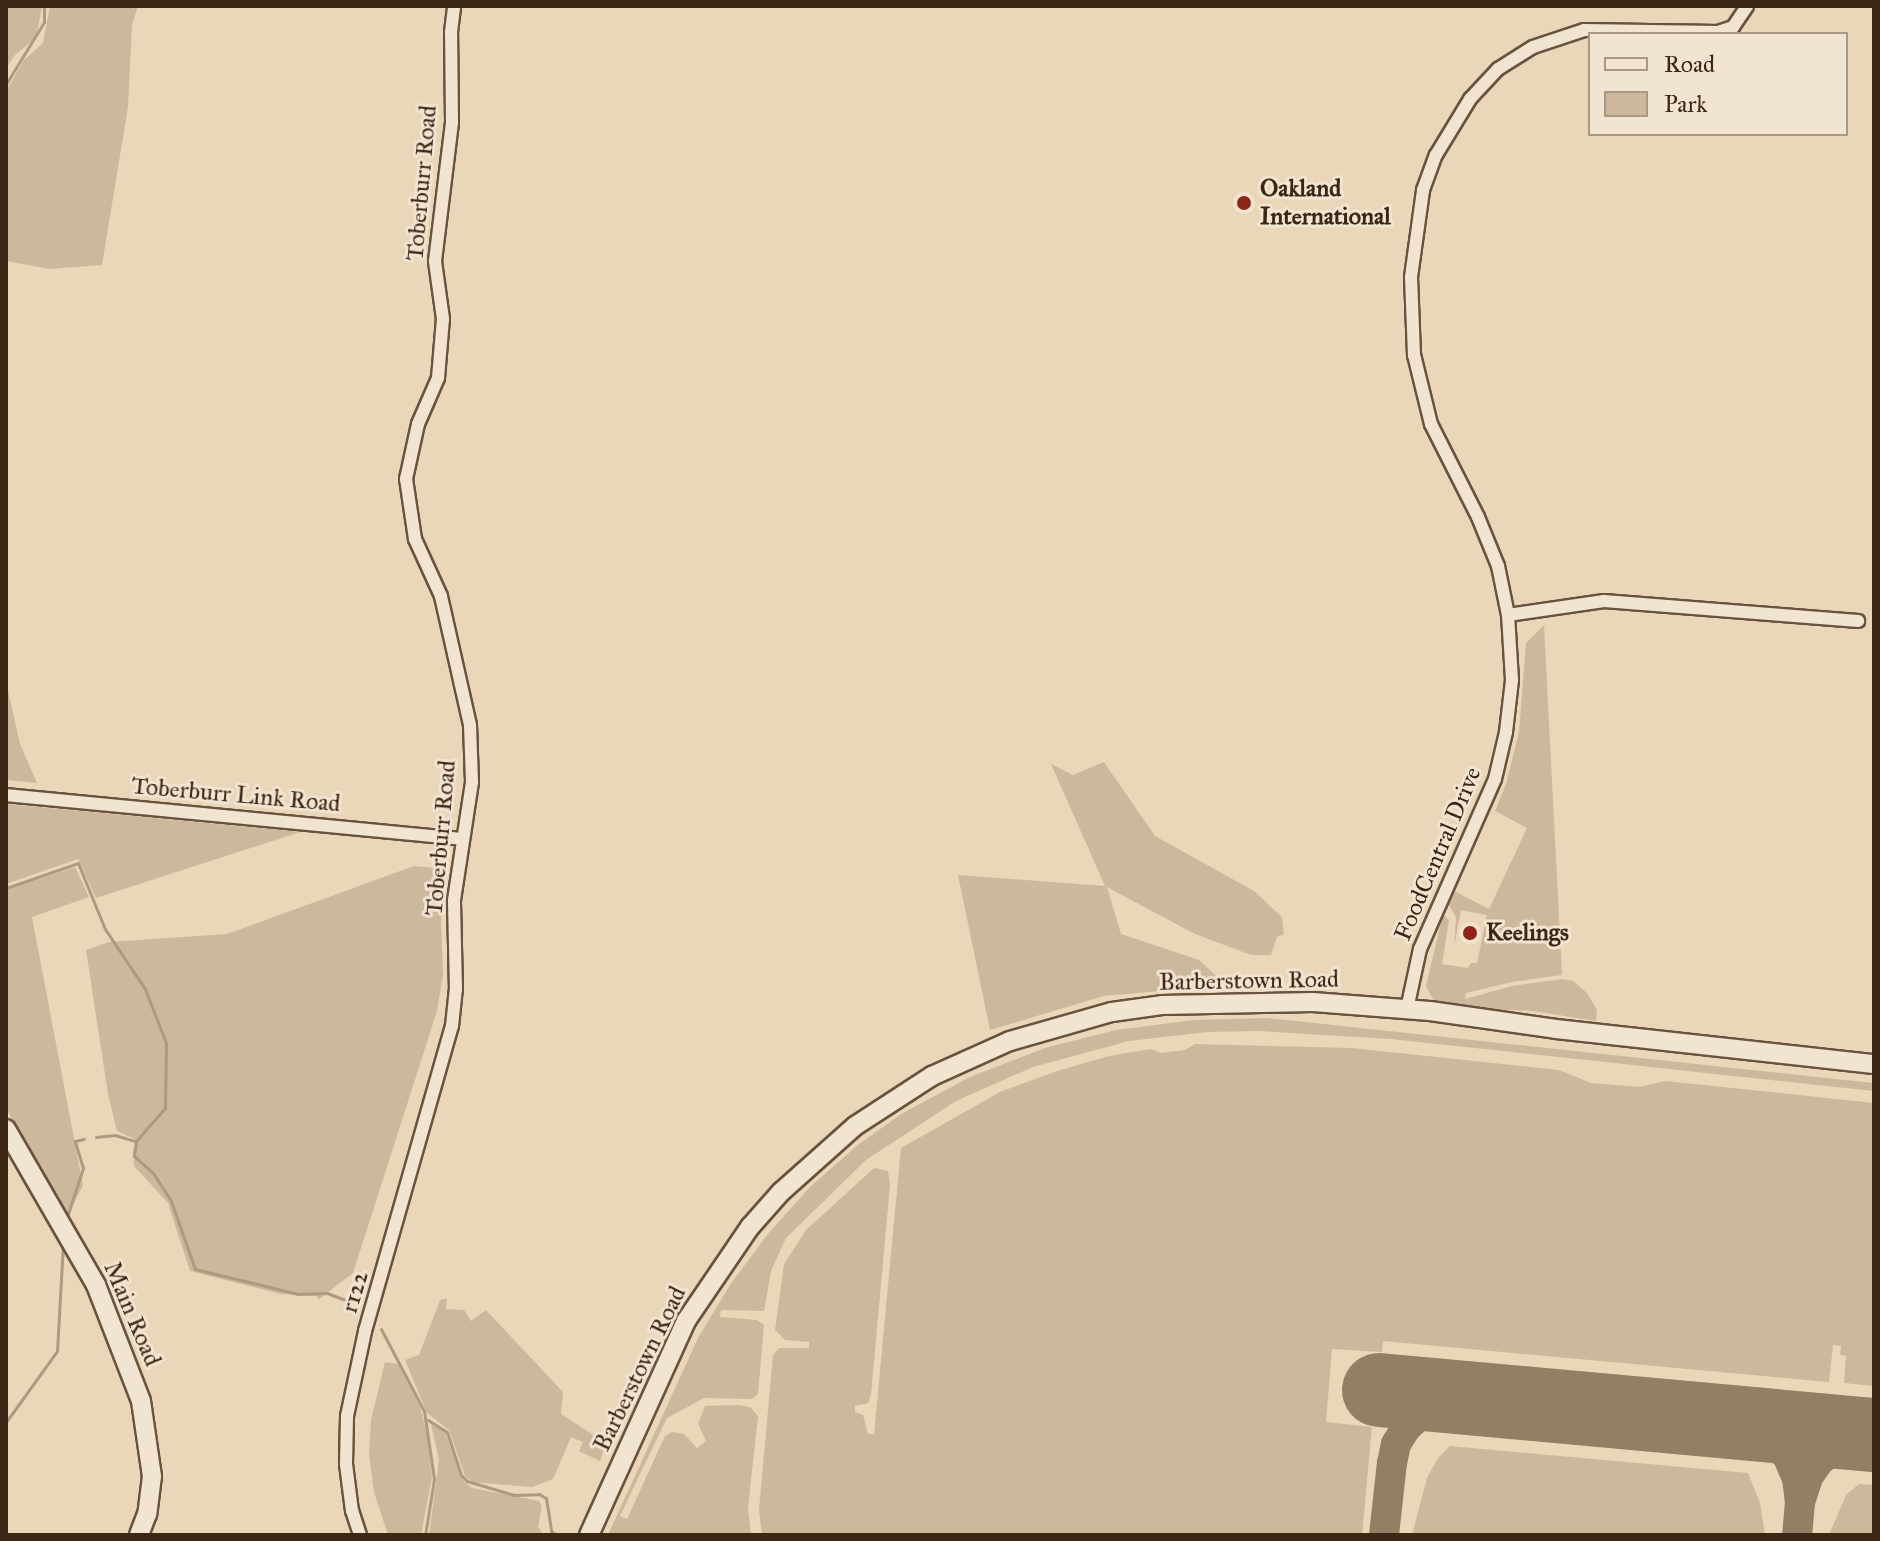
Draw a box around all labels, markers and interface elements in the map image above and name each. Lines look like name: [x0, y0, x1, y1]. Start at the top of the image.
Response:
legend: [1588, 32, 1848, 136]
text: Road: [1664, 49, 1715, 79]
text: Park: [1664, 89, 1707, 119]
street label: Toberburr Road: [401, 104, 443, 262]
place label: Oakland International: [1260, 175, 1391, 231]
marker: Oakland International: [1235, 194, 1253, 212]
street label: Toberburr Road: [420, 759, 462, 917]
street label: FoodCentral Drive: [1388, 763, 1488, 945]
street label: Toberburr Link Road: [130, 772, 342, 818]
place label: Keelings: [1486, 919, 1569, 947]
marker: Keelings: [1461, 924, 1479, 942]
street label: Barberstown Road: [1159, 965, 1339, 997]
street label: Main Road: [97, 1257, 167, 1371]
street label: r122: [335, 1268, 375, 1316]
street label: Barberstown Road: [588, 1282, 692, 1456]

